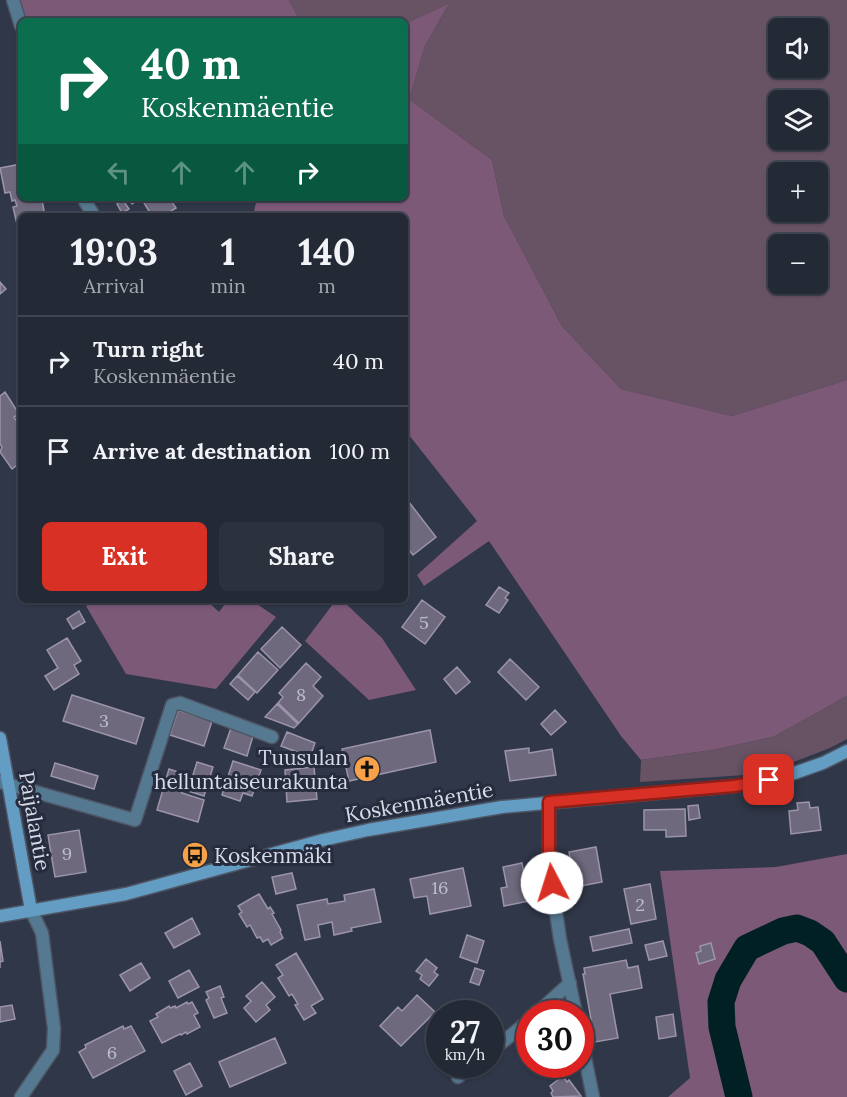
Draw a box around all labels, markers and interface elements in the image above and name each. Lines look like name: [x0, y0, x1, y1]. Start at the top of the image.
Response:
map controls: [768, 18, 828, 294]
button: sound: [768, 18, 828, 78]
text: 40 m: [141, 37, 240, 91]
icon: right: [42, 42, 120, 120]
text: Koskenmäentie: [141, 90, 334, 124]
button: layers: [768, 90, 828, 150]
icon: left: [102, 156, 135, 189]
icon: ahead: [165, 156, 198, 189]
icon: ahead: [228, 156, 261, 189]
icon: right: [291, 156, 324, 189]
button: +: [768, 162, 828, 222]
text: 19:03: [70, 229, 158, 275]
text: 1: [221, 229, 235, 275]
text: 140: [298, 229, 356, 275]
button: −: [768, 234, 828, 294]
text: Arrival: [84, 273, 145, 298]
text: min: [210, 273, 246, 298]
text: m: [318, 273, 336, 298]
text: Turn right: [93, 335, 204, 363]
icon: right: [42, 345, 75, 378]
text: 40 m: [333, 347, 384, 375]
text: Koskenmäentie: [93, 363, 236, 388]
icon: arrive: [42, 435, 75, 468]
text: Arrive at destination: [93, 437, 311, 465]
text: 100 m: [329, 437, 390, 465]
button: Exit: [42, 522, 207, 591]
button: Share: [219, 522, 384, 591]
house number: 5: [419, 611, 429, 634]
house number: 8: [296, 683, 306, 706]
house number: 3: [99, 709, 109, 732]
place label: Tuusulan helluntaiseurakunta: [154, 744, 348, 795]
church icon: Tuusulan helluntaiseurakunta: [352, 754, 382, 784]
pin: [743, 754, 794, 805]
icon: arrive: [752, 763, 785, 796]
street label: Paijalantie: [13, 769, 57, 873]
street label: Koskenmäentie: [343, 776, 495, 828]
bus stop icon: Koskenmäki: [180, 840, 210, 870]
house number: 9: [62, 842, 72, 865]
place label: Koskenmäki: [214, 842, 332, 869]
position arrow: [520, 851, 584, 915]
house number: 16: [432, 876, 448, 899]
house number: 2: [635, 893, 645, 916]
speed limit sign: 30: [516, 1000, 594, 1078]
text: 27: [450, 1013, 480, 1051]
house number: 6: [107, 1041, 117, 1064]
text: km/h: [445, 1045, 485, 1064]

